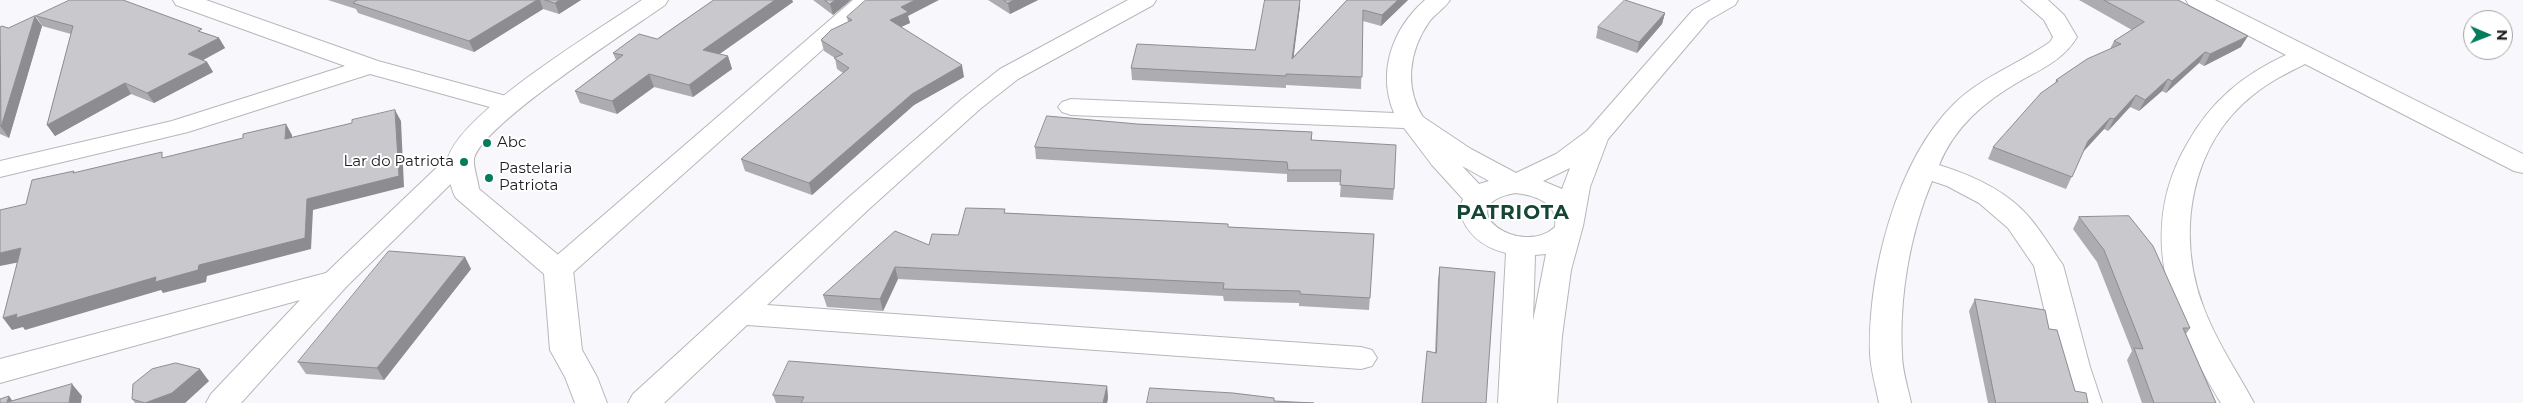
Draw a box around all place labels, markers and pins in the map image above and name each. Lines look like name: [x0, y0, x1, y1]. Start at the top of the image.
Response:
place label: Abc: [497, 134, 526, 152]
marker: Abc: [481, 137, 493, 149]
place label: Lar do Patriota: [343, 153, 454, 171]
marker: Lar do Patriota: [458, 156, 470, 168]
place label: Pastelaria Patriota: [499, 160, 572, 195]
marker: Pastelaria Patriota: [483, 172, 495, 184]

